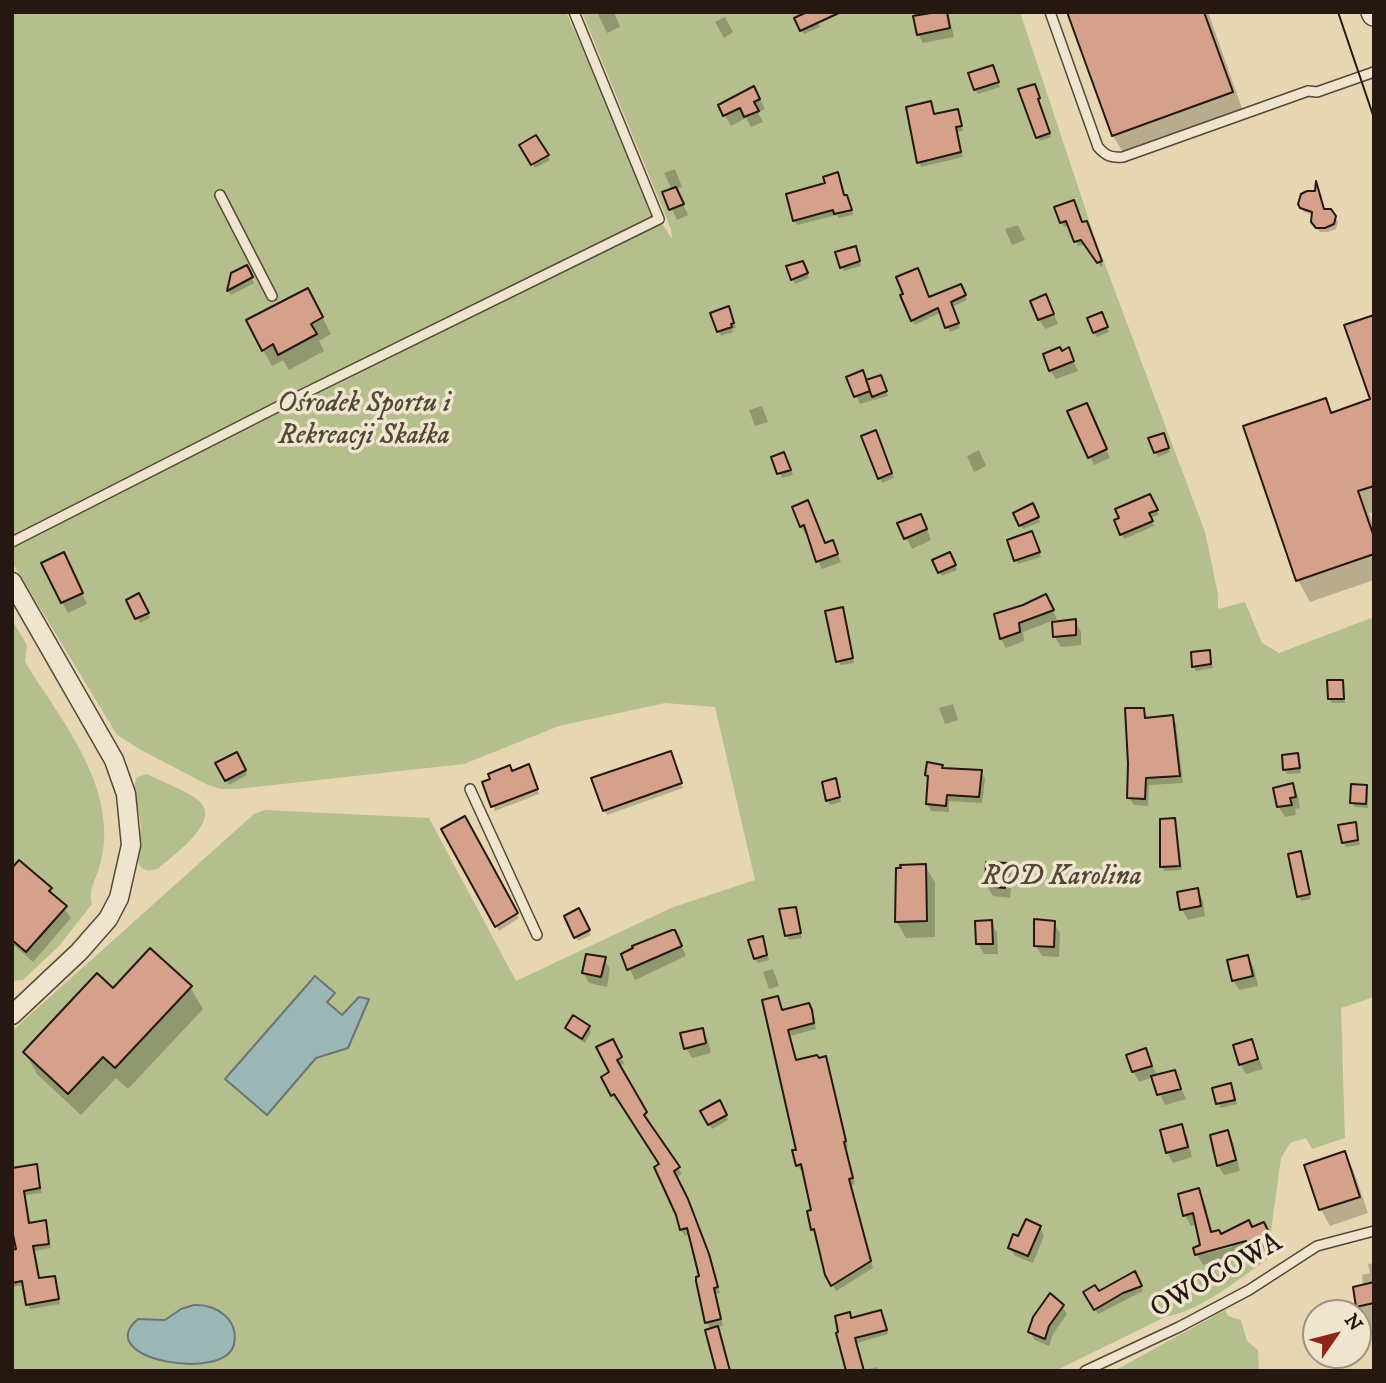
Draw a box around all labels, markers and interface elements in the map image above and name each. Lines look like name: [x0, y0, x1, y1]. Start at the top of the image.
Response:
park label: Ośrodek Sportu i Rekreacji Skałka: [277, 388, 451, 454]
park label: ROD Karolina: [982, 861, 1142, 895]
street label: OWOCOWA: [1145, 1227, 1289, 1327]
north arrow: [1302, 1299, 1372, 1369]
text: N: [1339, 1310, 1367, 1336]

